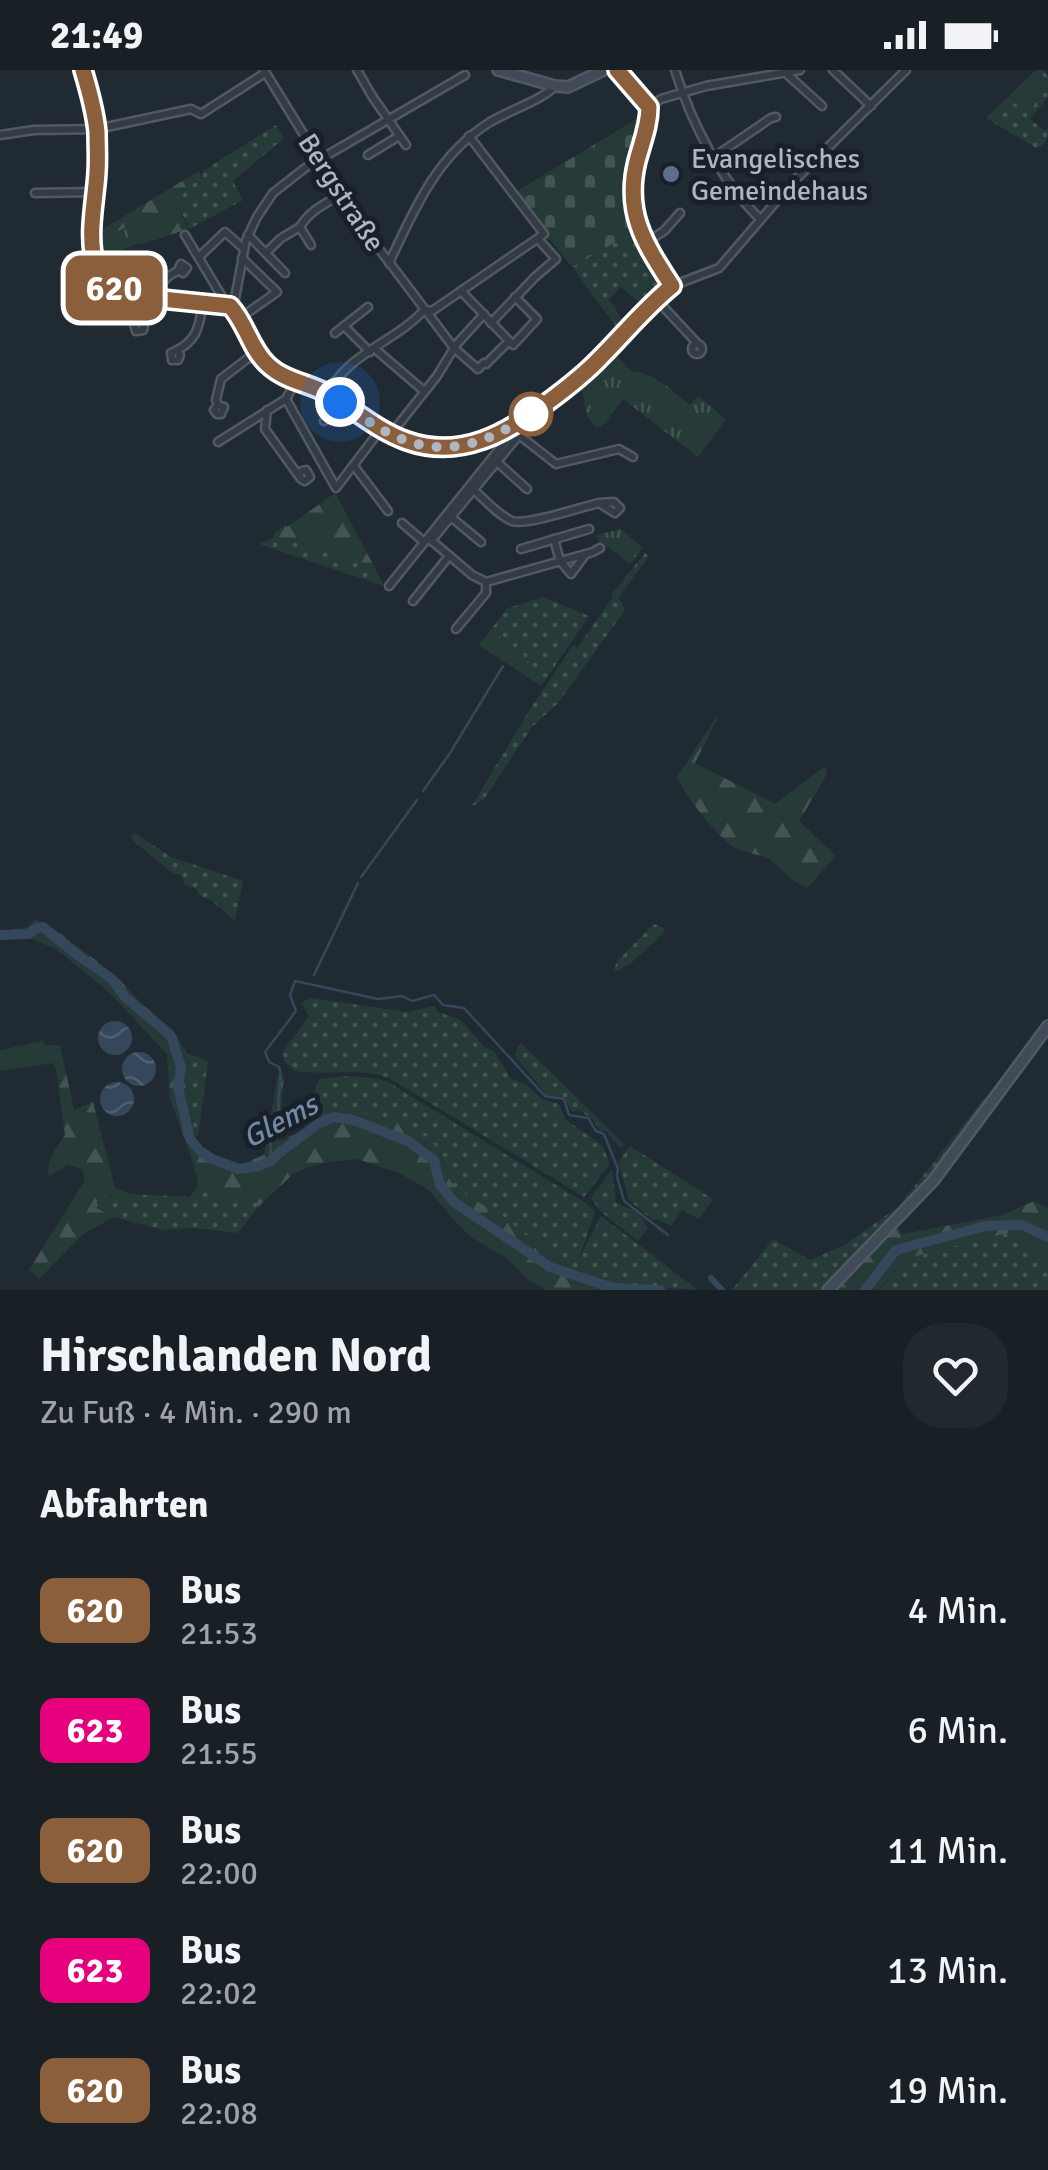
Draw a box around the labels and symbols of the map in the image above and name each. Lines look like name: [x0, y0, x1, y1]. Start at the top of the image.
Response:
street label: Bergstraße: [290, 127, 392, 258]
place label: Evangelisches Gemeindehaus: [691, 142, 868, 208]
marker: Evangelisches Gemeindehaus: [660, 163, 682, 185]
line badge: 620: [56, 256, 172, 320]
your location: [315, 377, 365, 427]
unlabelled marker: [510, 393, 552, 435]
water label: Glems: [236, 1085, 327, 1157]

